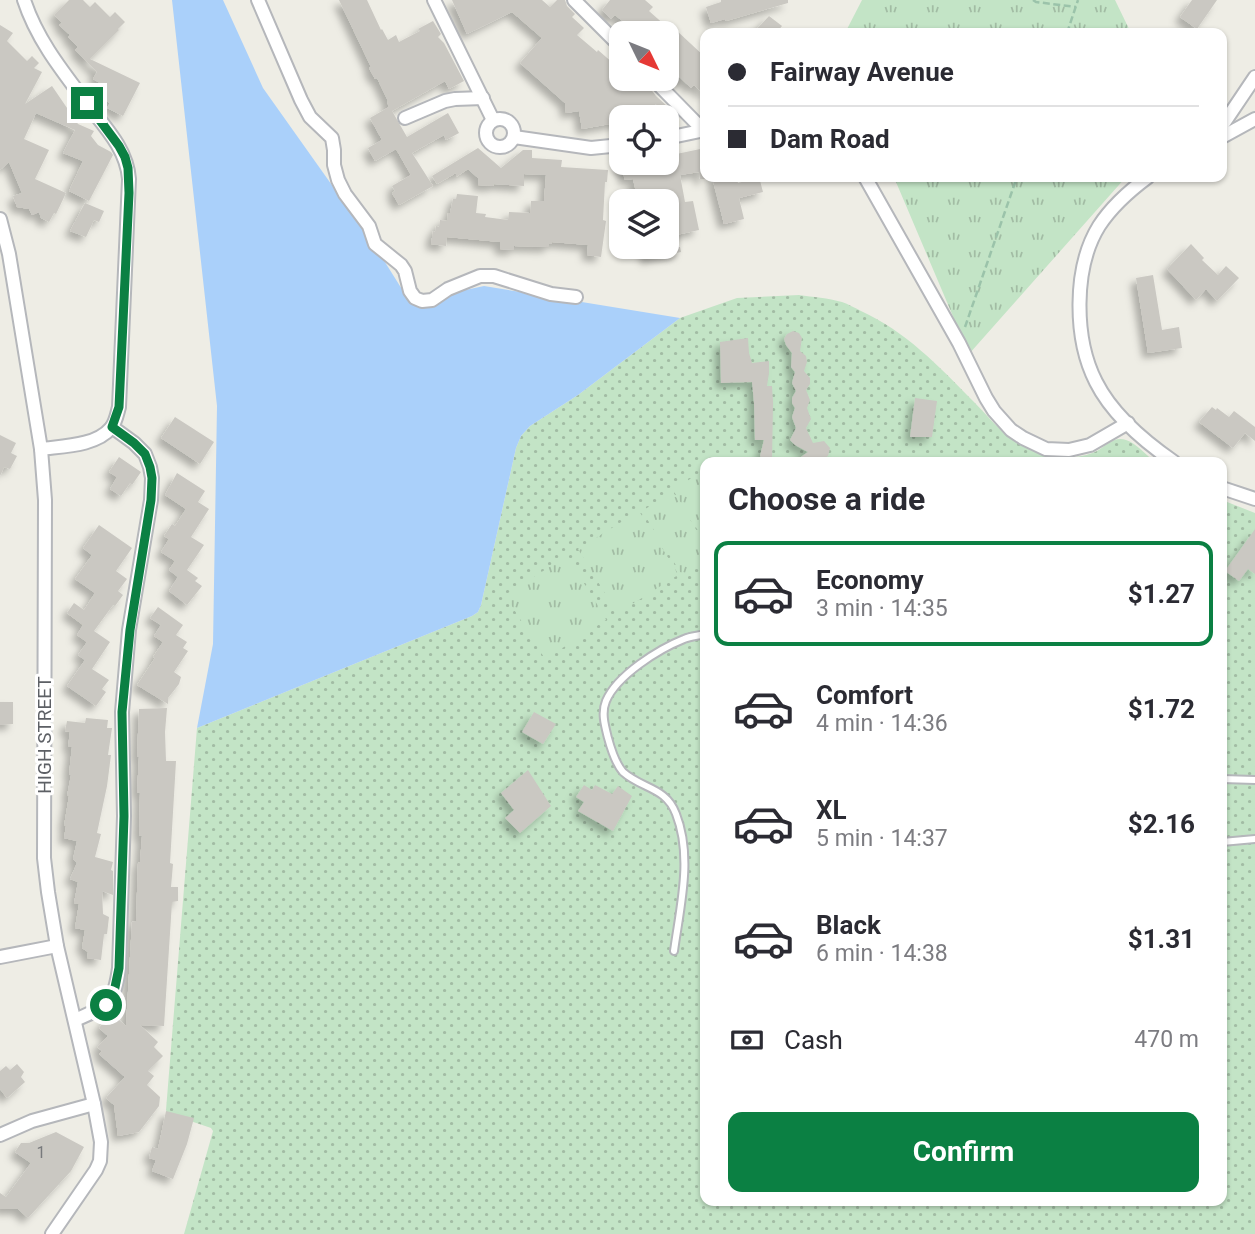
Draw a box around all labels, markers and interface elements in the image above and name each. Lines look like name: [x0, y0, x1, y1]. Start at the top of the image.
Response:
north arrow: [609, 21, 679, 91]
map controls: [609, 21, 679, 259]
text: Fairway Avenue: [770, 57, 954, 87]
route end: [71, 87, 103, 119]
button: locate: [609, 105, 679, 175]
text: Dam Road: [770, 124, 890, 154]
button: layers: [609, 189, 679, 259]
text: Choose a ride: [728, 480, 925, 518]
icon: car: [732, 562, 795, 625]
text: Economy: [816, 565, 923, 595]
text: $1.27: [1128, 579, 1195, 609]
text: 3 min · 14:35: [816, 595, 948, 622]
street label: HIGH STREET: [33, 676, 56, 794]
icon: car: [732, 677, 795, 740]
text: Comfort: [816, 680, 913, 710]
text: $1.72: [1128, 694, 1195, 724]
text: 4 min · 14:36: [816, 710, 948, 737]
icon: car: [732, 792, 795, 855]
text: XL: [816, 795, 847, 825]
text: $2.16: [1128, 809, 1195, 839]
text: 5 min · 14:37: [816, 825, 948, 852]
icon: car: [732, 907, 795, 970]
text: Black: [816, 910, 881, 940]
text: $1.31: [1128, 924, 1195, 954]
text: 6 min · 14:38: [816, 940, 948, 967]
route start: [90, 989, 122, 1021]
icon: cash: [728, 1021, 766, 1059]
text: Cash: [784, 1025, 843, 1055]
text: 470 m: [1134, 1026, 1199, 1053]
button: Confirm: [728, 1112, 1199, 1192]
house number: 1: [37, 1143, 46, 1162]

